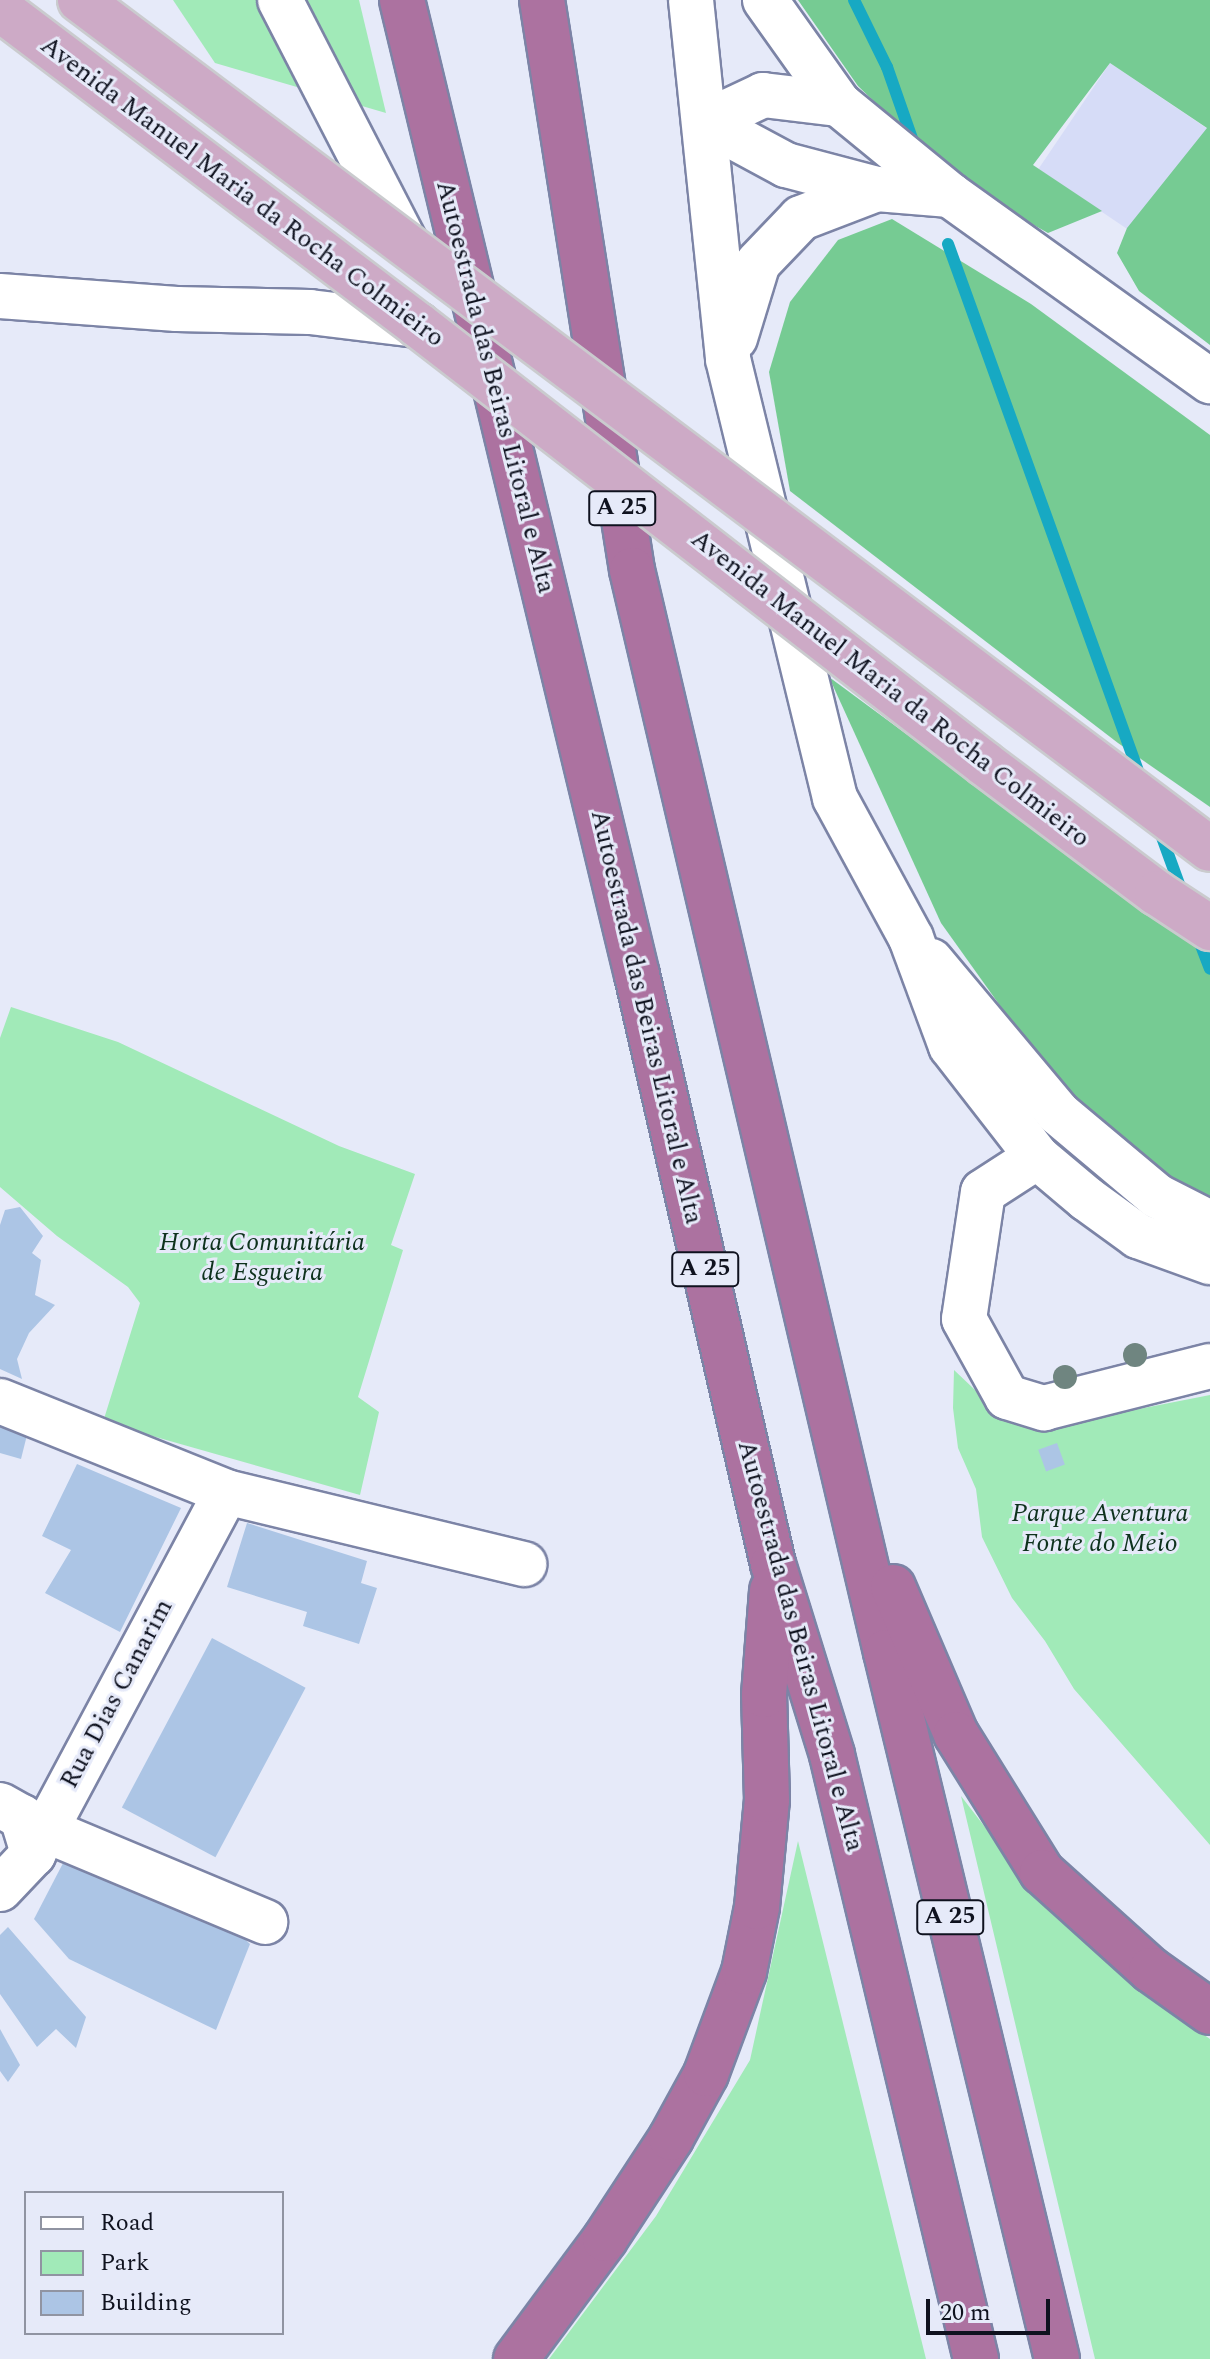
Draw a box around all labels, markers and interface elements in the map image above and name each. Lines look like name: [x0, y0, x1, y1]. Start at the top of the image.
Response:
street label: Avenida Manuel Maria da Rocha Colmieiro: [34, 30, 450, 354]
street label: Autoestrada das Beiras Litoral e Alta: [429, 177, 561, 597]
road number: A 25: [588, 488, 656, 528]
street label: Avenida Manuel Maria da Rocha Colmieiro: [684, 524, 1096, 854]
street label: Autoestrada das Beiras Litoral e Alta: [583, 807, 709, 1227]
park label: Horta Comunitária de Esgueira: [159, 1227, 365, 1288]
road number: A 25: [671, 1249, 739, 1289]
street label: Autoestrada das Beiras Litoral e Alta: [730, 1437, 870, 1855]
park label: Parque Aventura Fonte do Meio: [1012, 1498, 1188, 1560]
street label: Rua Dias Canarim: [54, 1594, 180, 1794]
road number: A 25: [916, 1897, 984, 1937]
legend: [24, 2191, 284, 2335]
text: Road: [100, 2205, 154, 2241]
text: Park: [100, 2245, 150, 2281]
scale bar: [930, 2283, 1054, 2333]
text: Building: [100, 2285, 192, 2321]
text: 20 m: [940, 2295, 991, 2331]

